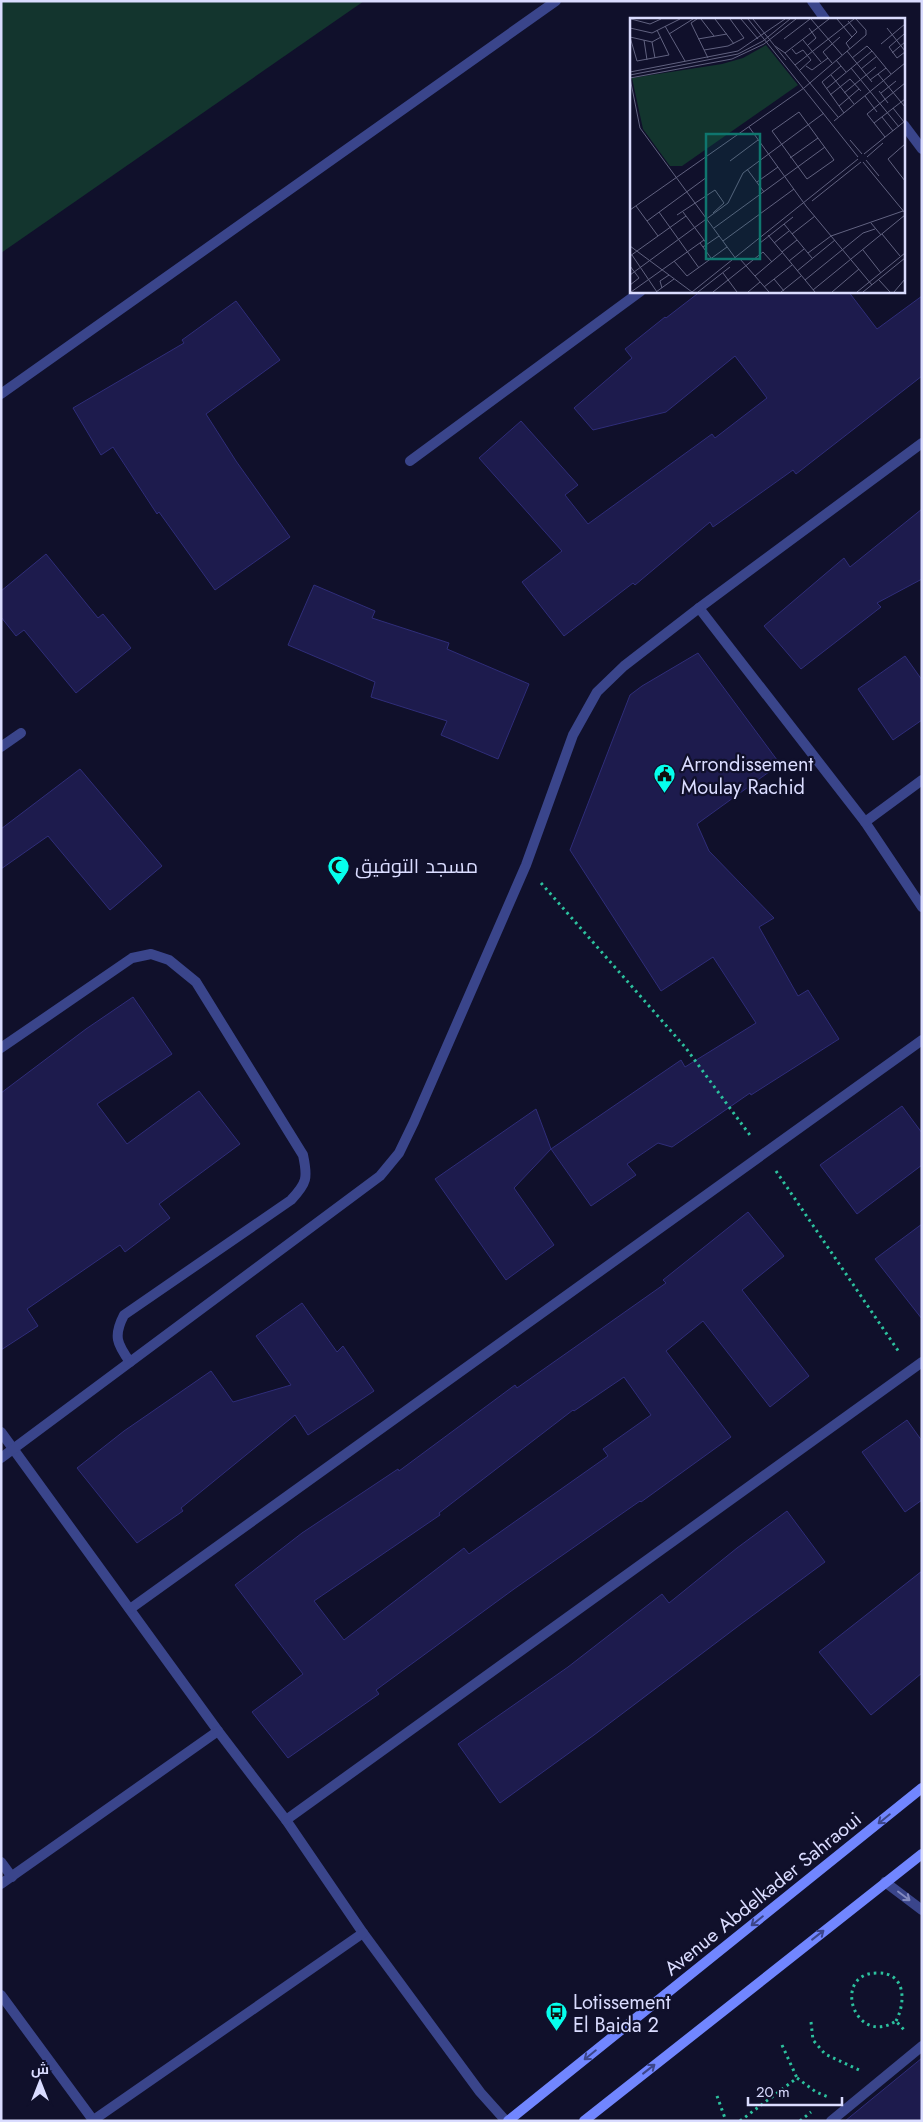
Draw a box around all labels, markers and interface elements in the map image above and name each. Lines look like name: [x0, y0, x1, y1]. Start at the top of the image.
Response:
inset map: [630, 18, 906, 292]
place label: Arrondissement Moulay Rachid: [681, 750, 813, 802]
public building icon: Arrondissement Moulay Rachid: [653, 763, 677, 794]
place label: مسجد التوفيق: [355, 852, 478, 881]
mosque icon: مسجد التوفيق: [327, 854, 351, 885]
street label: Avenue Abdelkader Sahraoui: [658, 1805, 868, 1983]
one-way arrow: [878, 1813, 891, 1824]
one-way arrow: [897, 1891, 911, 1901]
one-way arrow: [751, 1915, 764, 1926]
one-way arrow: [811, 1930, 824, 1941]
place label: Lotissement El Baida 2: [573, 1988, 671, 2040]
bus stop icon: Lotissement El Baida 2: [545, 2001, 569, 2032]
one-way arrow: [583, 2050, 596, 2061]
north arrow: [15, 2057, 65, 2107]
text: ش: [31, 2059, 49, 2079]
one-way arrow: [643, 2063, 656, 2074]
scale bar: [748, 2074, 842, 2106]
text: 20 m: [756, 2081, 790, 2103]

